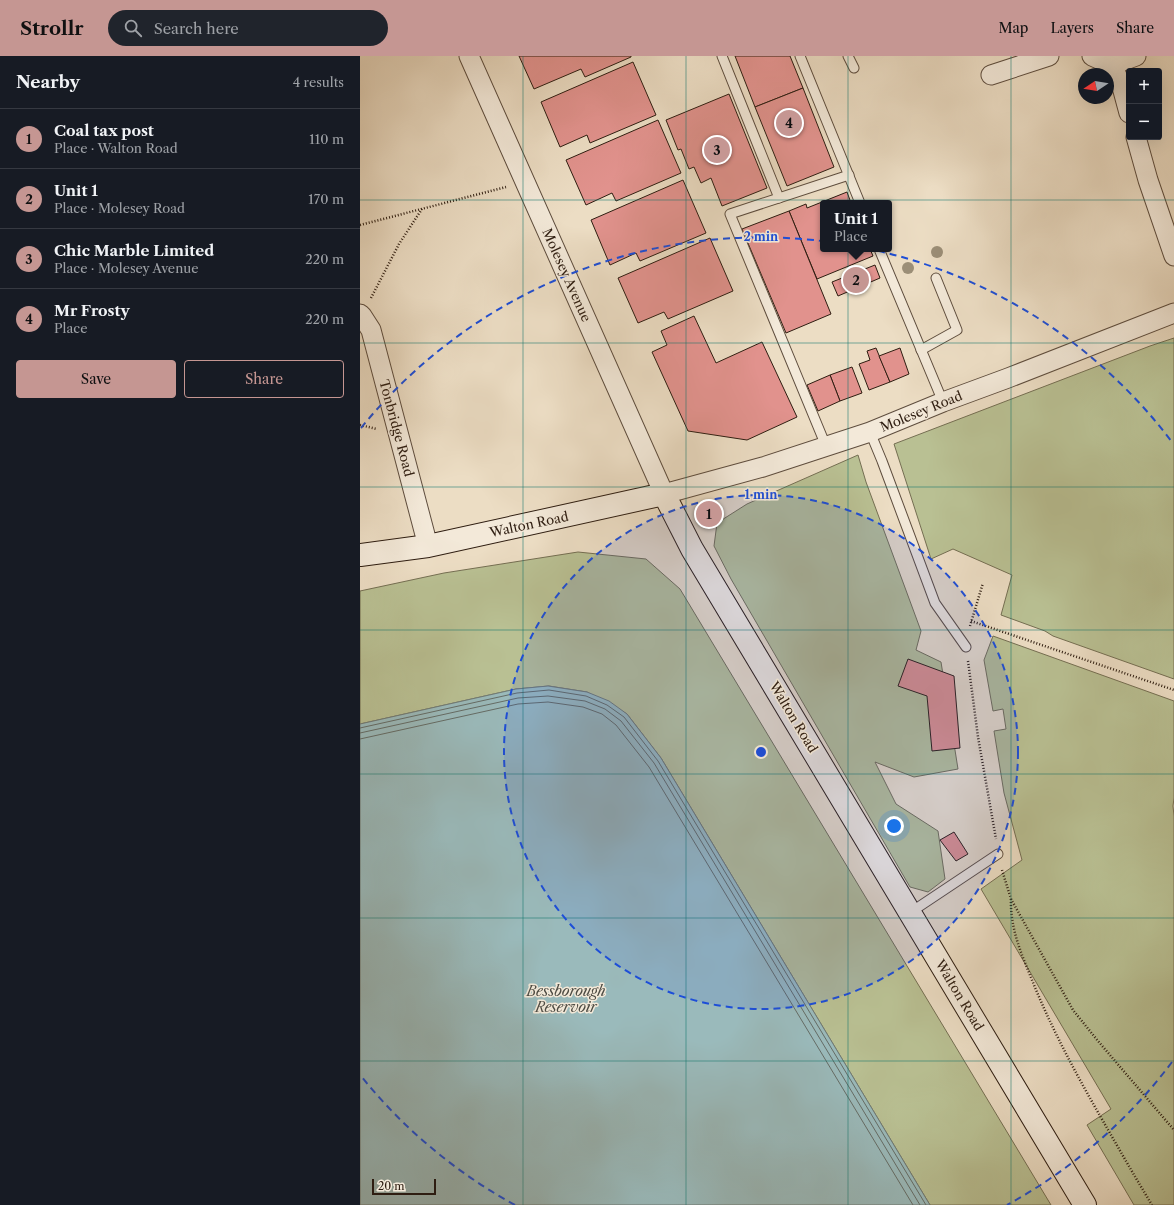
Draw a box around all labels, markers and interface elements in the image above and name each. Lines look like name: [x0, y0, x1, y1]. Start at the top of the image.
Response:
search box: [108, 10, 388, 46]
text: Strollr: [20, 17, 84, 40]
icon: search: [122, 17, 144, 39]
text: Search here: [154, 19, 239, 38]
text: Map: [998, 19, 1028, 37]
text: Layers: [1050, 19, 1094, 37]
text: Share: [1116, 19, 1154, 37]
north arrow: [1078, 68, 1114, 104]
map controls: [1126, 68, 1162, 140]
button: +: [1126, 68, 1162, 104]
text: Nearby: [16, 72, 80, 92]
text: 4 results: [293, 74, 344, 90]
button: −: [1126, 104, 1162, 140]
pin: 4: [776, 108, 802, 138]
text: Coal tax post: [54, 121, 154, 140]
text: 1: [26, 131, 32, 147]
text: 110 m: [309, 131, 344, 147]
pin: 3: [704, 135, 730, 165]
text: Place · Walton Road: [54, 140, 178, 156]
text: Unit 1: [54, 181, 98, 200]
text: 2: [25, 191, 33, 207]
text: 170 m: [308, 191, 344, 207]
text: Place · Molesey Road: [54, 200, 185, 216]
popup: [820, 200, 892, 252]
text: Unit 1: [834, 209, 878, 228]
street label: Molesey Avenue: [539, 226, 595, 324]
text: Place: [834, 228, 867, 244]
text: 2 min: [744, 229, 779, 244]
text: Chic Marble Limited: [54, 241, 214, 260]
text: 3: [25, 251, 33, 267]
text: 220 m: [305, 251, 344, 267]
text: Place · Molesey Avenue: [54, 260, 199, 276]
pin: 2: [843, 265, 869, 295]
text: Mr Frosty: [54, 301, 130, 320]
text: 4: [25, 311, 33, 327]
text: 220 m: [305, 311, 344, 327]
text: Place: [54, 320, 87, 336]
button: Save: [16, 360, 176, 398]
button: Share: [184, 360, 344, 398]
street label: Tonbridge Road: [376, 378, 418, 478]
street label: Molesey Road: [878, 387, 964, 435]
text: 1 min: [745, 487, 778, 502]
pin: 1: [696, 499, 722, 529]
street label: Walton Road: [487, 508, 570, 540]
street label: Walton Road: [766, 678, 822, 756]
centre of rings: [754, 745, 768, 759]
your location: [884, 816, 904, 836]
street label: Walton Road: [932, 956, 988, 1034]
water label: Bessborough Reservoir: [525, 982, 606, 1016]
scale bar: [372, 1177, 436, 1196]
text: 20 m: [378, 1179, 404, 1193]

